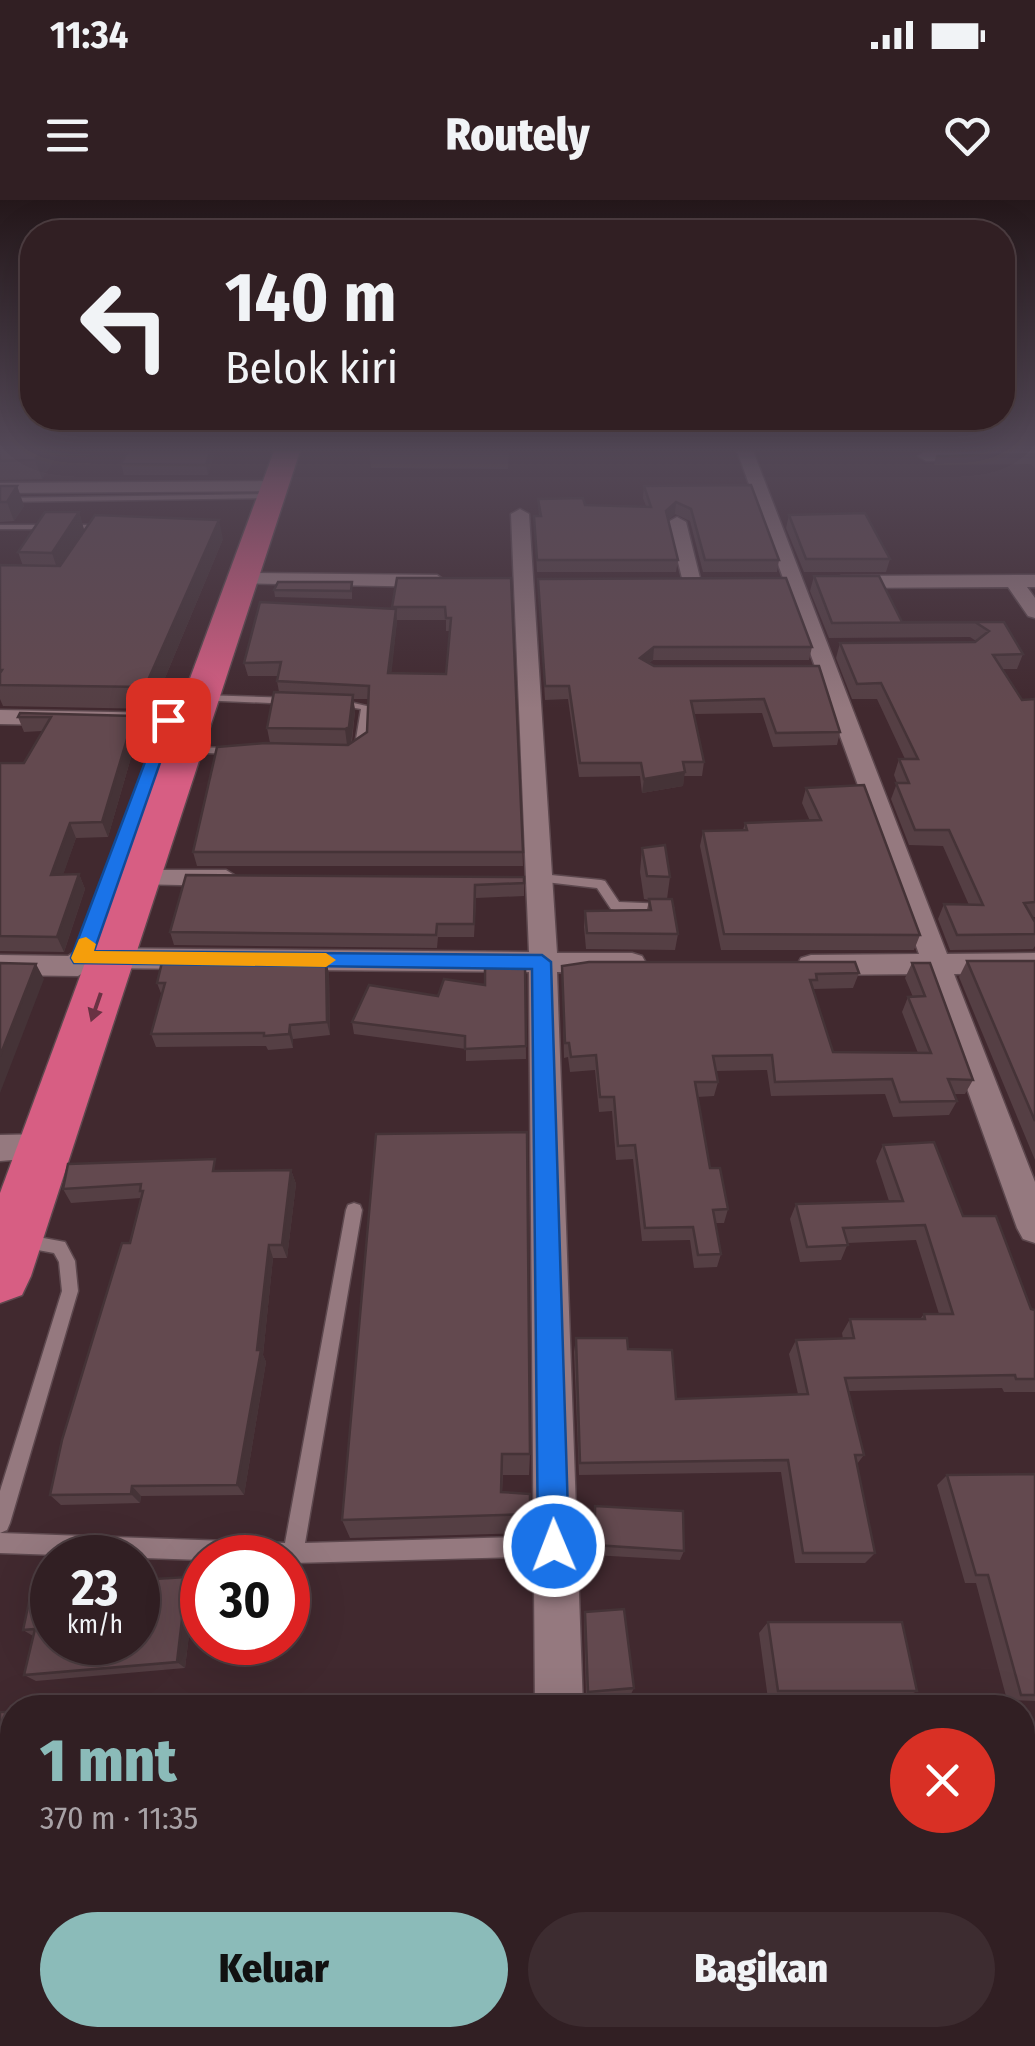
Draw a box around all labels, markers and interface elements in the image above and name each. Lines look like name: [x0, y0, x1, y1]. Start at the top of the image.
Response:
text: 11:34: [50, 12, 128, 58]
icon: menu: [40, 108, 95, 163]
text: Routely: [445, 108, 590, 162]
icon: heart: [940, 108, 995, 163]
text: 140 m: [225, 256, 397, 340]
icon: left: [60, 260, 190, 390]
text: Belok kiri: [225, 341, 398, 395]
pin: [126, 678, 211, 763]
icon: arrive: [141, 693, 196, 748]
one-way arrow: [88, 992, 103, 1022]
position arrow: [502, 1494, 606, 1598]
speed limit sign: 30: [180, 1535, 310, 1665]
text: 23: [72, 1558, 118, 1618]
text: km/h: [67, 1610, 123, 1640]
text: 1 mnt: [40, 1725, 177, 1797]
button: close: [890, 1728, 995, 1833]
text: 370 m · 11:35: [40, 1799, 198, 1837]
button: Keluar: [40, 1912, 508, 2027]
button: Bagikan: [528, 1912, 995, 2027]

